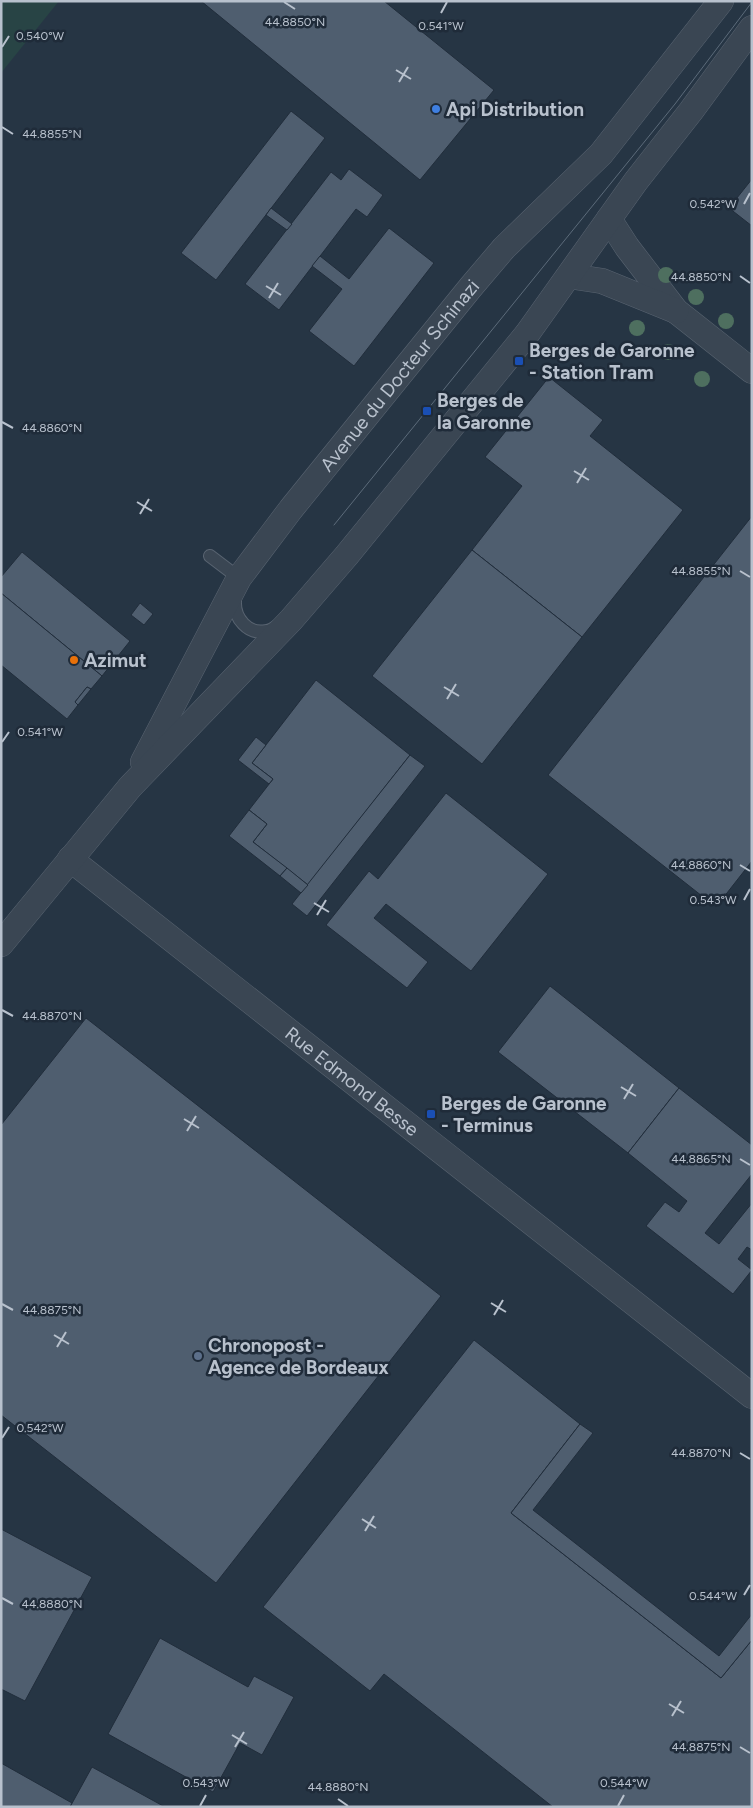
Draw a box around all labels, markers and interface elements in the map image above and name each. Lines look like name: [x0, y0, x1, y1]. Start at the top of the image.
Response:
text: 44.8850°N: [265, 15, 325, 29]
text: 0.541°W: [418, 19, 464, 33]
text: 0.540°W: [16, 29, 65, 43]
place label: Api Distribution: [446, 98, 584, 121]
marker: Api Distribution: [430, 103, 442, 115]
text: 44.8855°N: [22, 127, 82, 141]
text: 0.542°W: [689, 197, 737, 211]
text: 44.8850°N: [671, 270, 731, 284]
street label: Avenue du Docteur Schinazi: [315, 275, 484, 476]
place label: Berges de Garonne - Station Tram: [529, 339, 695, 384]
marker: Berges de Garonne - Station Tram: [513, 355, 525, 367]
place label: Berges de la Garonne: [437, 389, 531, 434]
marker: Berges de la Garonne: [421, 405, 433, 417]
text: 44.8860°N: [22, 421, 82, 435]
text: 44.8855°N: [671, 564, 731, 578]
place label: Azimut: [84, 649, 147, 672]
marker: Azimut: [68, 654, 80, 666]
text: 0.541°W: [17, 725, 63, 739]
text: 44.8860°N: [671, 858, 731, 872]
text: 0.543°W: [689, 893, 737, 907]
text: 44.8870°N: [22, 1009, 82, 1023]
street label: Rue Edmond Besse: [280, 1022, 423, 1141]
place label: Berges de Garonne - Terminus: [441, 1092, 607, 1137]
marker: Berges de Garonne - Terminus: [425, 1108, 437, 1120]
text: 44.8865°N: [671, 1152, 731, 1166]
text: 44.8875°N: [22, 1303, 82, 1317]
place label: Chronopost - Agence de Bordeaux: [208, 1334, 389, 1379]
marker: Chronopost - Agence de Bordeaux: [192, 1350, 204, 1362]
text: 0.542°W: [16, 1421, 64, 1435]
text: 44.8870°N: [671, 1446, 731, 1460]
text: 0.544°W: [689, 1589, 737, 1603]
text: 44.8880°N: [22, 1597, 82, 1611]
text: 44.8875°N: [671, 1740, 731, 1754]
text: 0.543°W: [182, 1776, 230, 1790]
text: 0.544°W: [600, 1776, 648, 1790]
text: 44.8880°N: [308, 1780, 368, 1794]

